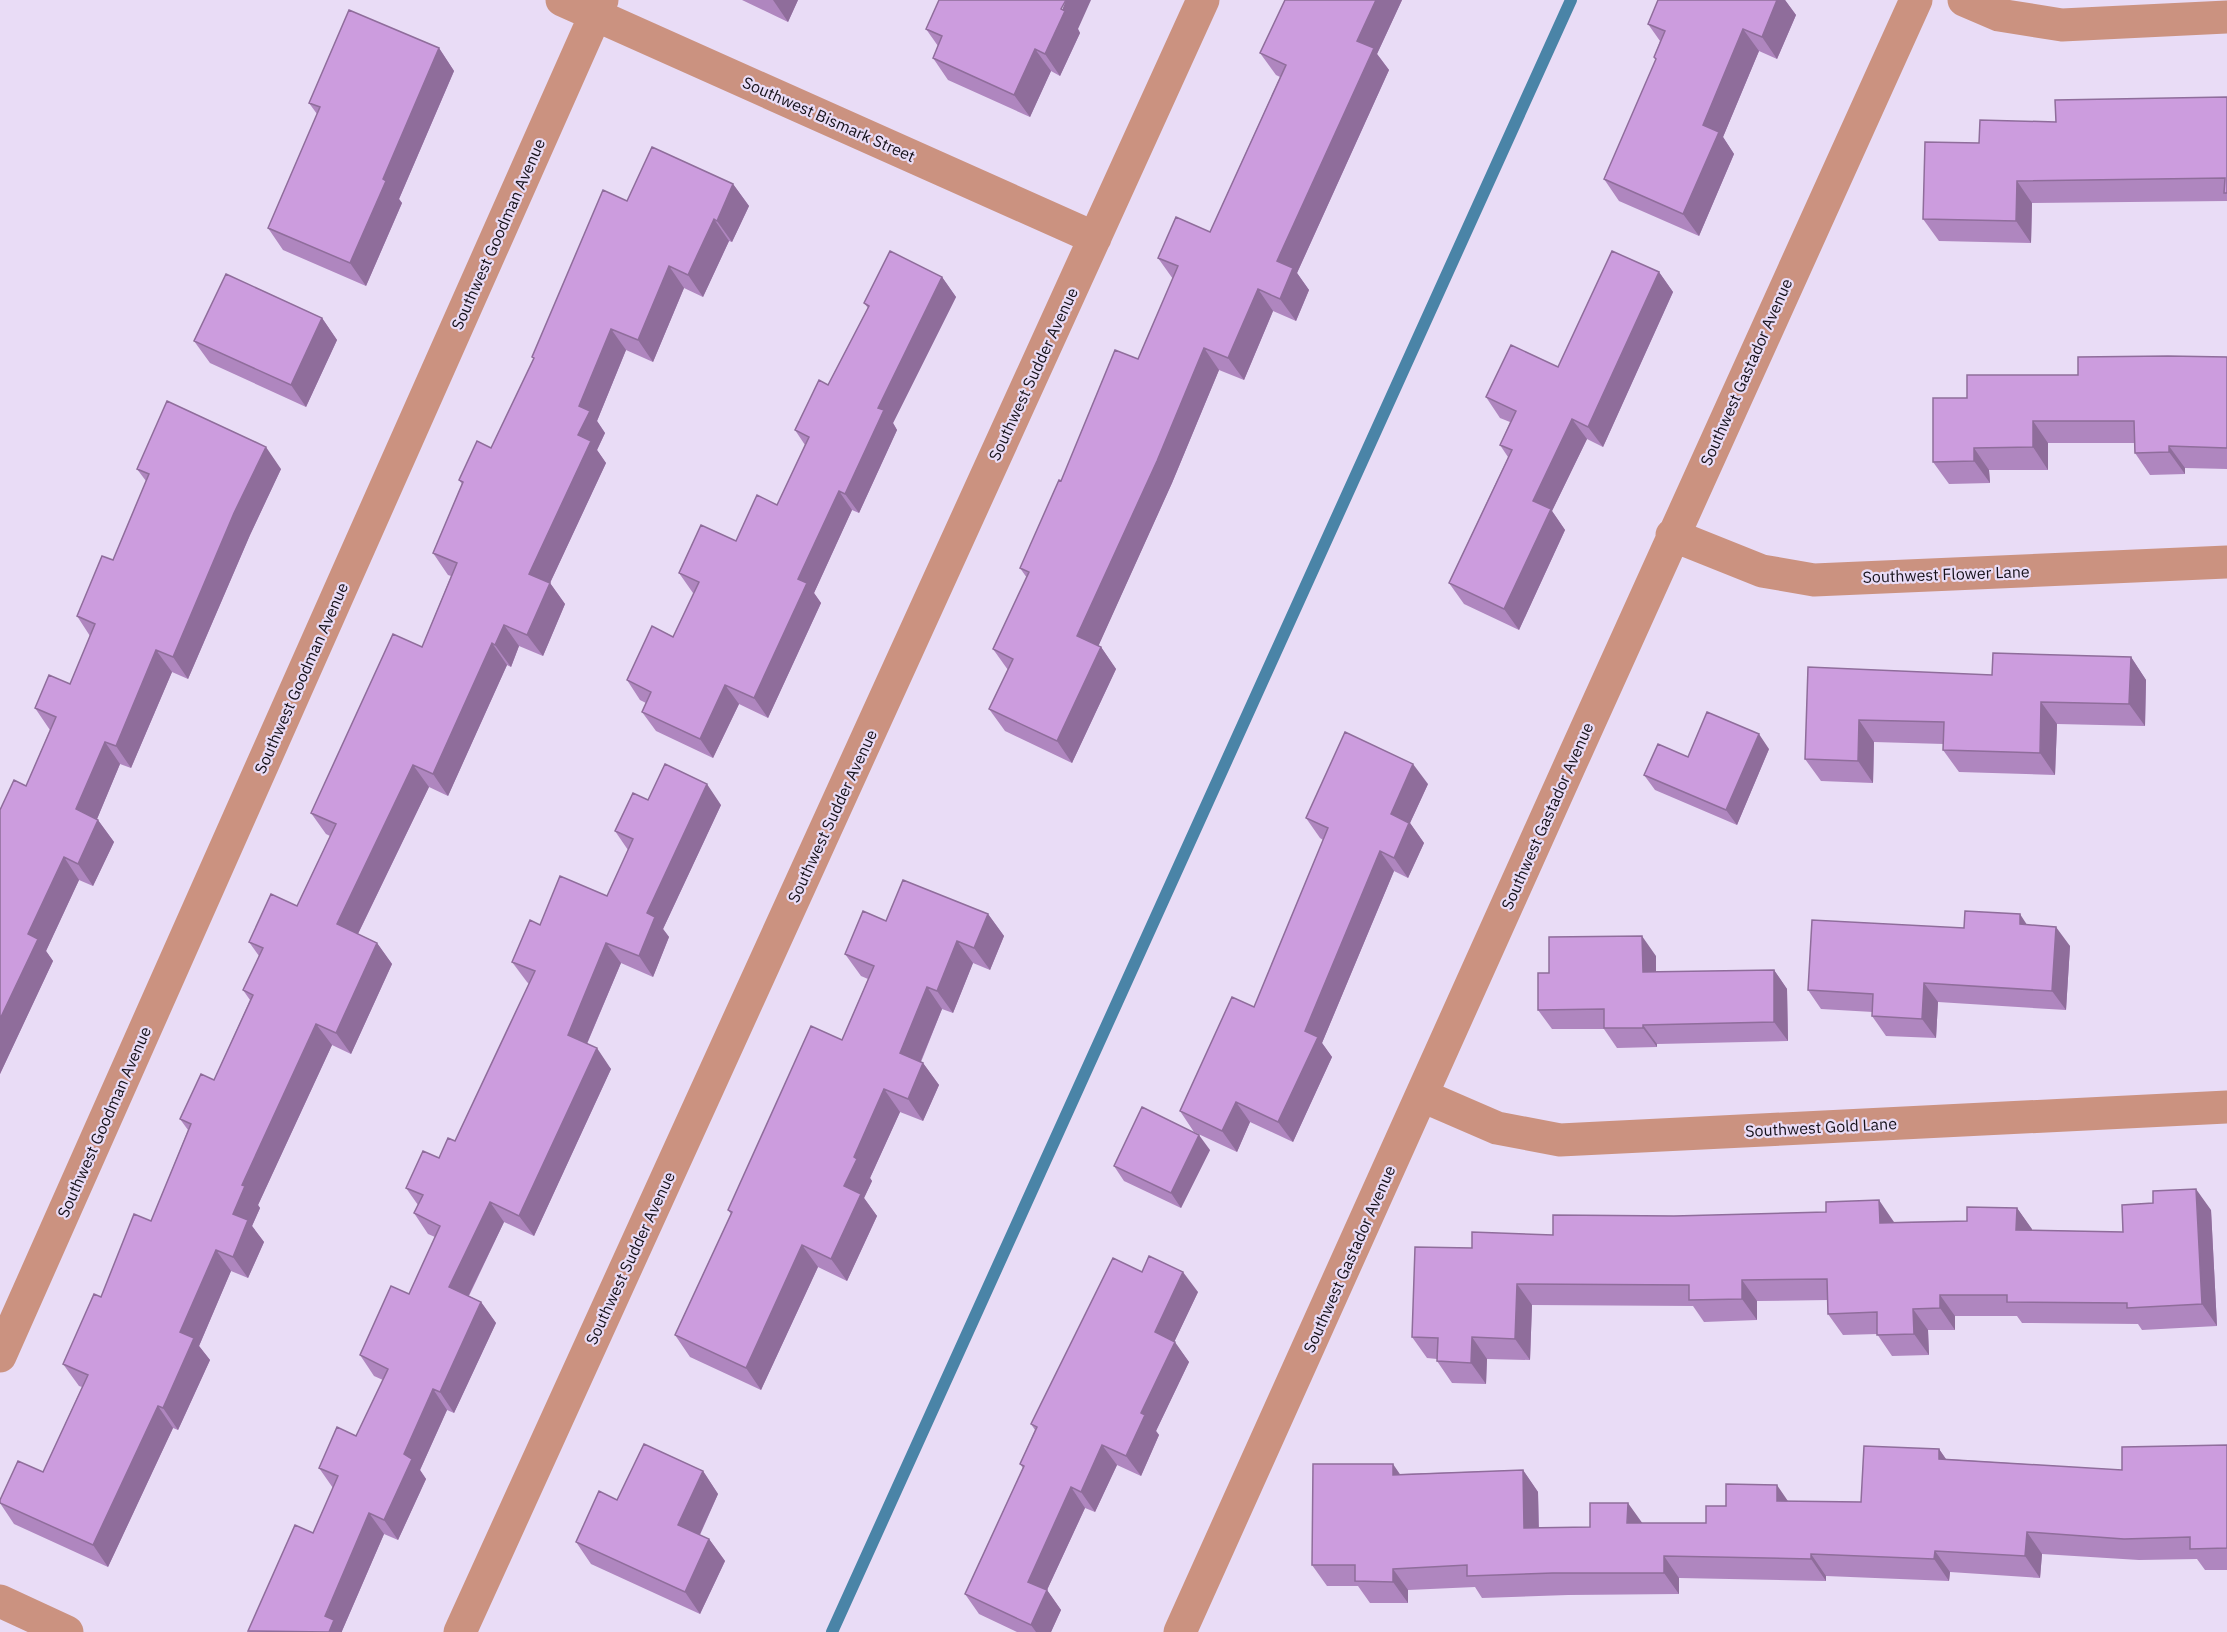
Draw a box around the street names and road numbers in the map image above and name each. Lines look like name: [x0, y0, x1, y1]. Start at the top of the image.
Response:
street label: Southwest Bismark Street: [740, 72, 918, 166]
street label: Southwest Goodman Avenue: [447, 135, 549, 333]
street label: Southwest Gastador Avenue: [1696, 275, 1796, 469]
street label: Southwest Sudder Avenue: [984, 284, 1082, 464]
street label: Southwest Flower Lane: [1862, 561, 2030, 587]
street label: Southwest Goodman Avenue: [250, 579, 352, 777]
street label: Southwest Gastador Avenue: [1497, 719, 1597, 913]
street label: Southwest Sudder Avenue: [783, 726, 881, 906]
street label: Southwest Goodman Avenue: [53, 1023, 155, 1221]
street label: Southwest Gold Lane: [1745, 1113, 1898, 1141]
street label: Southwest Gastador Avenue: [1299, 1162, 1399, 1356]
street label: Southwest Sudder Avenue: [581, 1168, 679, 1348]

